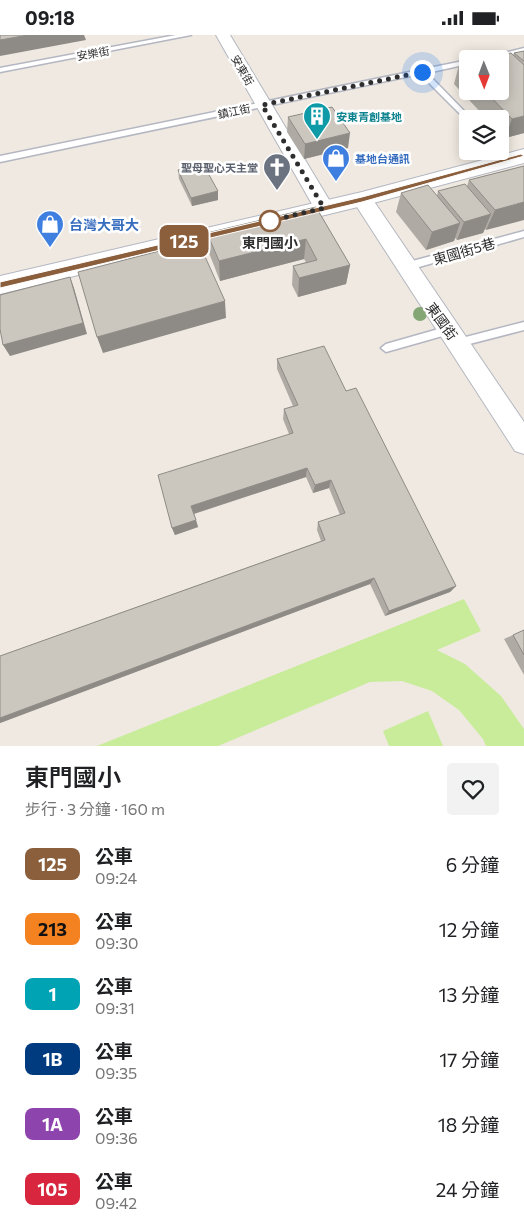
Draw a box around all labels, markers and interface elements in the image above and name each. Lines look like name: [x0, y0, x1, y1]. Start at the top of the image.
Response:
text: 09:18: [25, 6, 75, 29]
street label: 安樂街: [76, 44, 110, 62]
north arrow: [459, 50, 509, 100]
map controls: [459, 50, 509, 160]
street label: 安東街: [229, 52, 257, 88]
your location: [410, 60, 435, 85]
street label: 鎮江街: [217, 101, 251, 121]
building icon: 安東青創基地: [302, 101, 332, 140]
place label: 安東青創基地: [336, 110, 402, 123]
button: layers: [459, 110, 509, 160]
shop icon: 基地台通訊: [321, 143, 351, 182]
church icon: 聖母聖心天主堂: [262, 152, 292, 191]
place label: 基地台通訊: [355, 152, 410, 165]
place label: 聖母聖心天主堂: [181, 161, 258, 174]
shop icon: 台灣大哥大: [35, 209, 65, 248]
marker: 東門國小: [259, 210, 281, 232]
place label: 台灣大哥大: [69, 216, 139, 233]
line badge: 125: [155, 225, 213, 257]
text: 125: [170, 230, 198, 252]
place label: 東門國小: [242, 234, 298, 251]
street label: 東國街5巷: [431, 234, 497, 268]
street label: 東國街: [423, 299, 461, 343]
text: 東門國小: [25, 762, 121, 791]
button: heart: [447, 763, 499, 815]
text: 步行 · 3 分鐘 · 160 m: [25, 799, 165, 818]
text: 公車: [95, 844, 133, 867]
text: 125: [38, 853, 67, 875]
text: 6 分鐘: [446, 853, 499, 876]
text: 09:24: [95, 868, 137, 887]
text: 公車: [95, 909, 133, 932]
text: 213: [38, 918, 67, 940]
text: 12 分鐘: [439, 918, 499, 941]
text: 09:30: [95, 933, 139, 952]
text: 公車: [95, 974, 133, 997]
text: 1: [48, 983, 57, 1005]
text: 13 分鐘: [438, 983, 499, 1006]
text: 09:31: [95, 998, 135, 1017]
text: 公車: [95, 1039, 133, 1062]
text: 1B: [42, 1048, 63, 1070]
text: 17 分鐘: [439, 1048, 499, 1071]
text: 09:35: [95, 1063, 137, 1082]
text: 公車: [95, 1104, 133, 1127]
text: 1A: [42, 1113, 63, 1135]
text: 18 分鐘: [438, 1113, 499, 1136]
text: 09:36: [95, 1128, 138, 1147]
text: 公車: [95, 1169, 133, 1192]
text: 105: [37, 1178, 68, 1200]
text: 24 分鐘: [436, 1178, 499, 1201]
text: 09:42: [95, 1193, 137, 1212]

